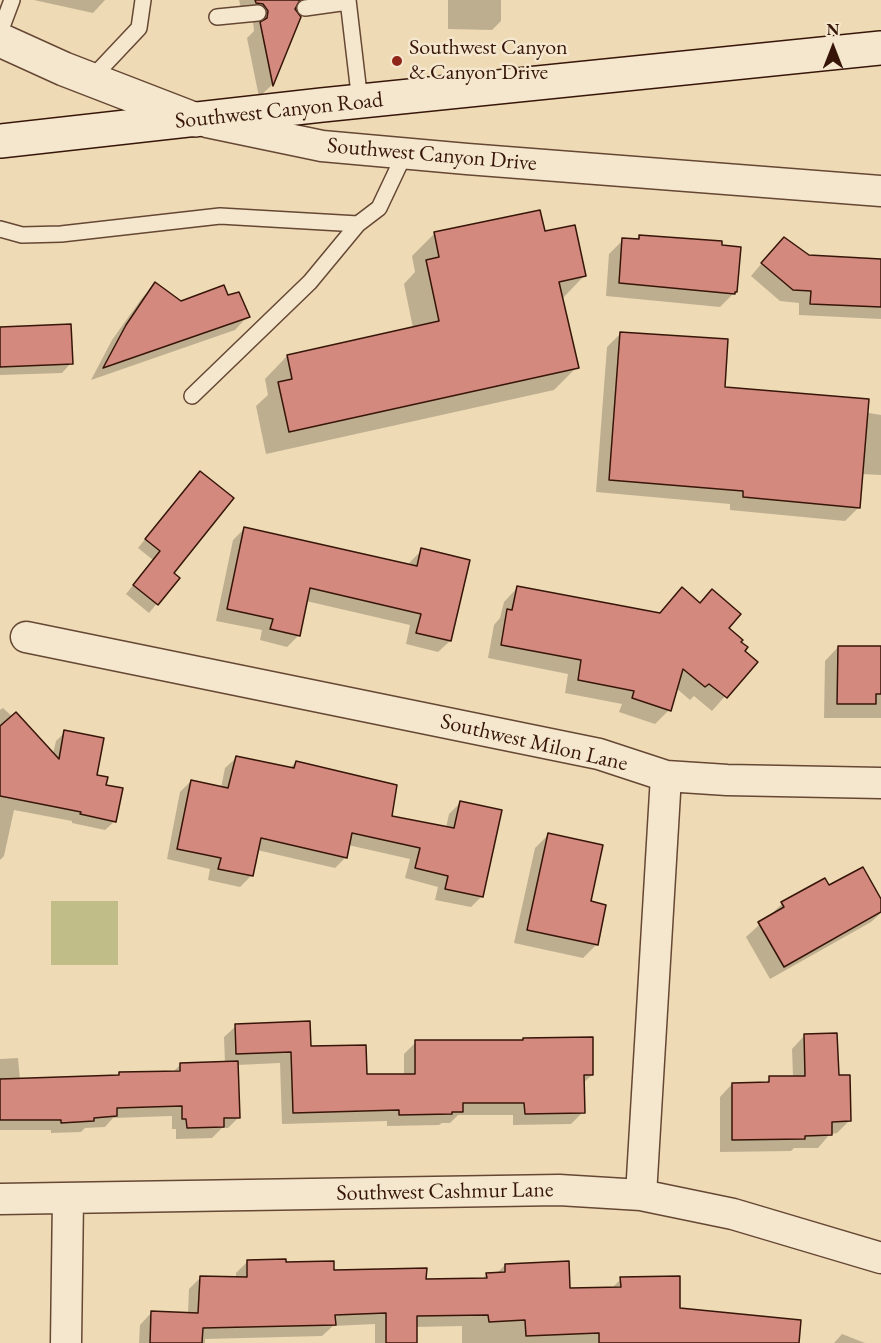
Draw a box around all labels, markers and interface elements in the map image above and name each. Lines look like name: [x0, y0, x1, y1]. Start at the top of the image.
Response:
north arrow: [803, 18, 863, 78]
text: N: [827, 19, 839, 40]
place label: Southwest Canyon & Canyon Drive: [409, 35, 568, 86]
marker: Southwest Canyon & Canyon Drive: [390, 54, 404, 68]
street label: Southwest Canyon Road: [174, 87, 384, 135]
street label: Southwest Canyon Drive: [326, 133, 538, 177]
street label: Southwest Milon Lane: [438, 709, 630, 777]
street label: Southwest Cashmur Lane: [336, 1177, 554, 1207]

